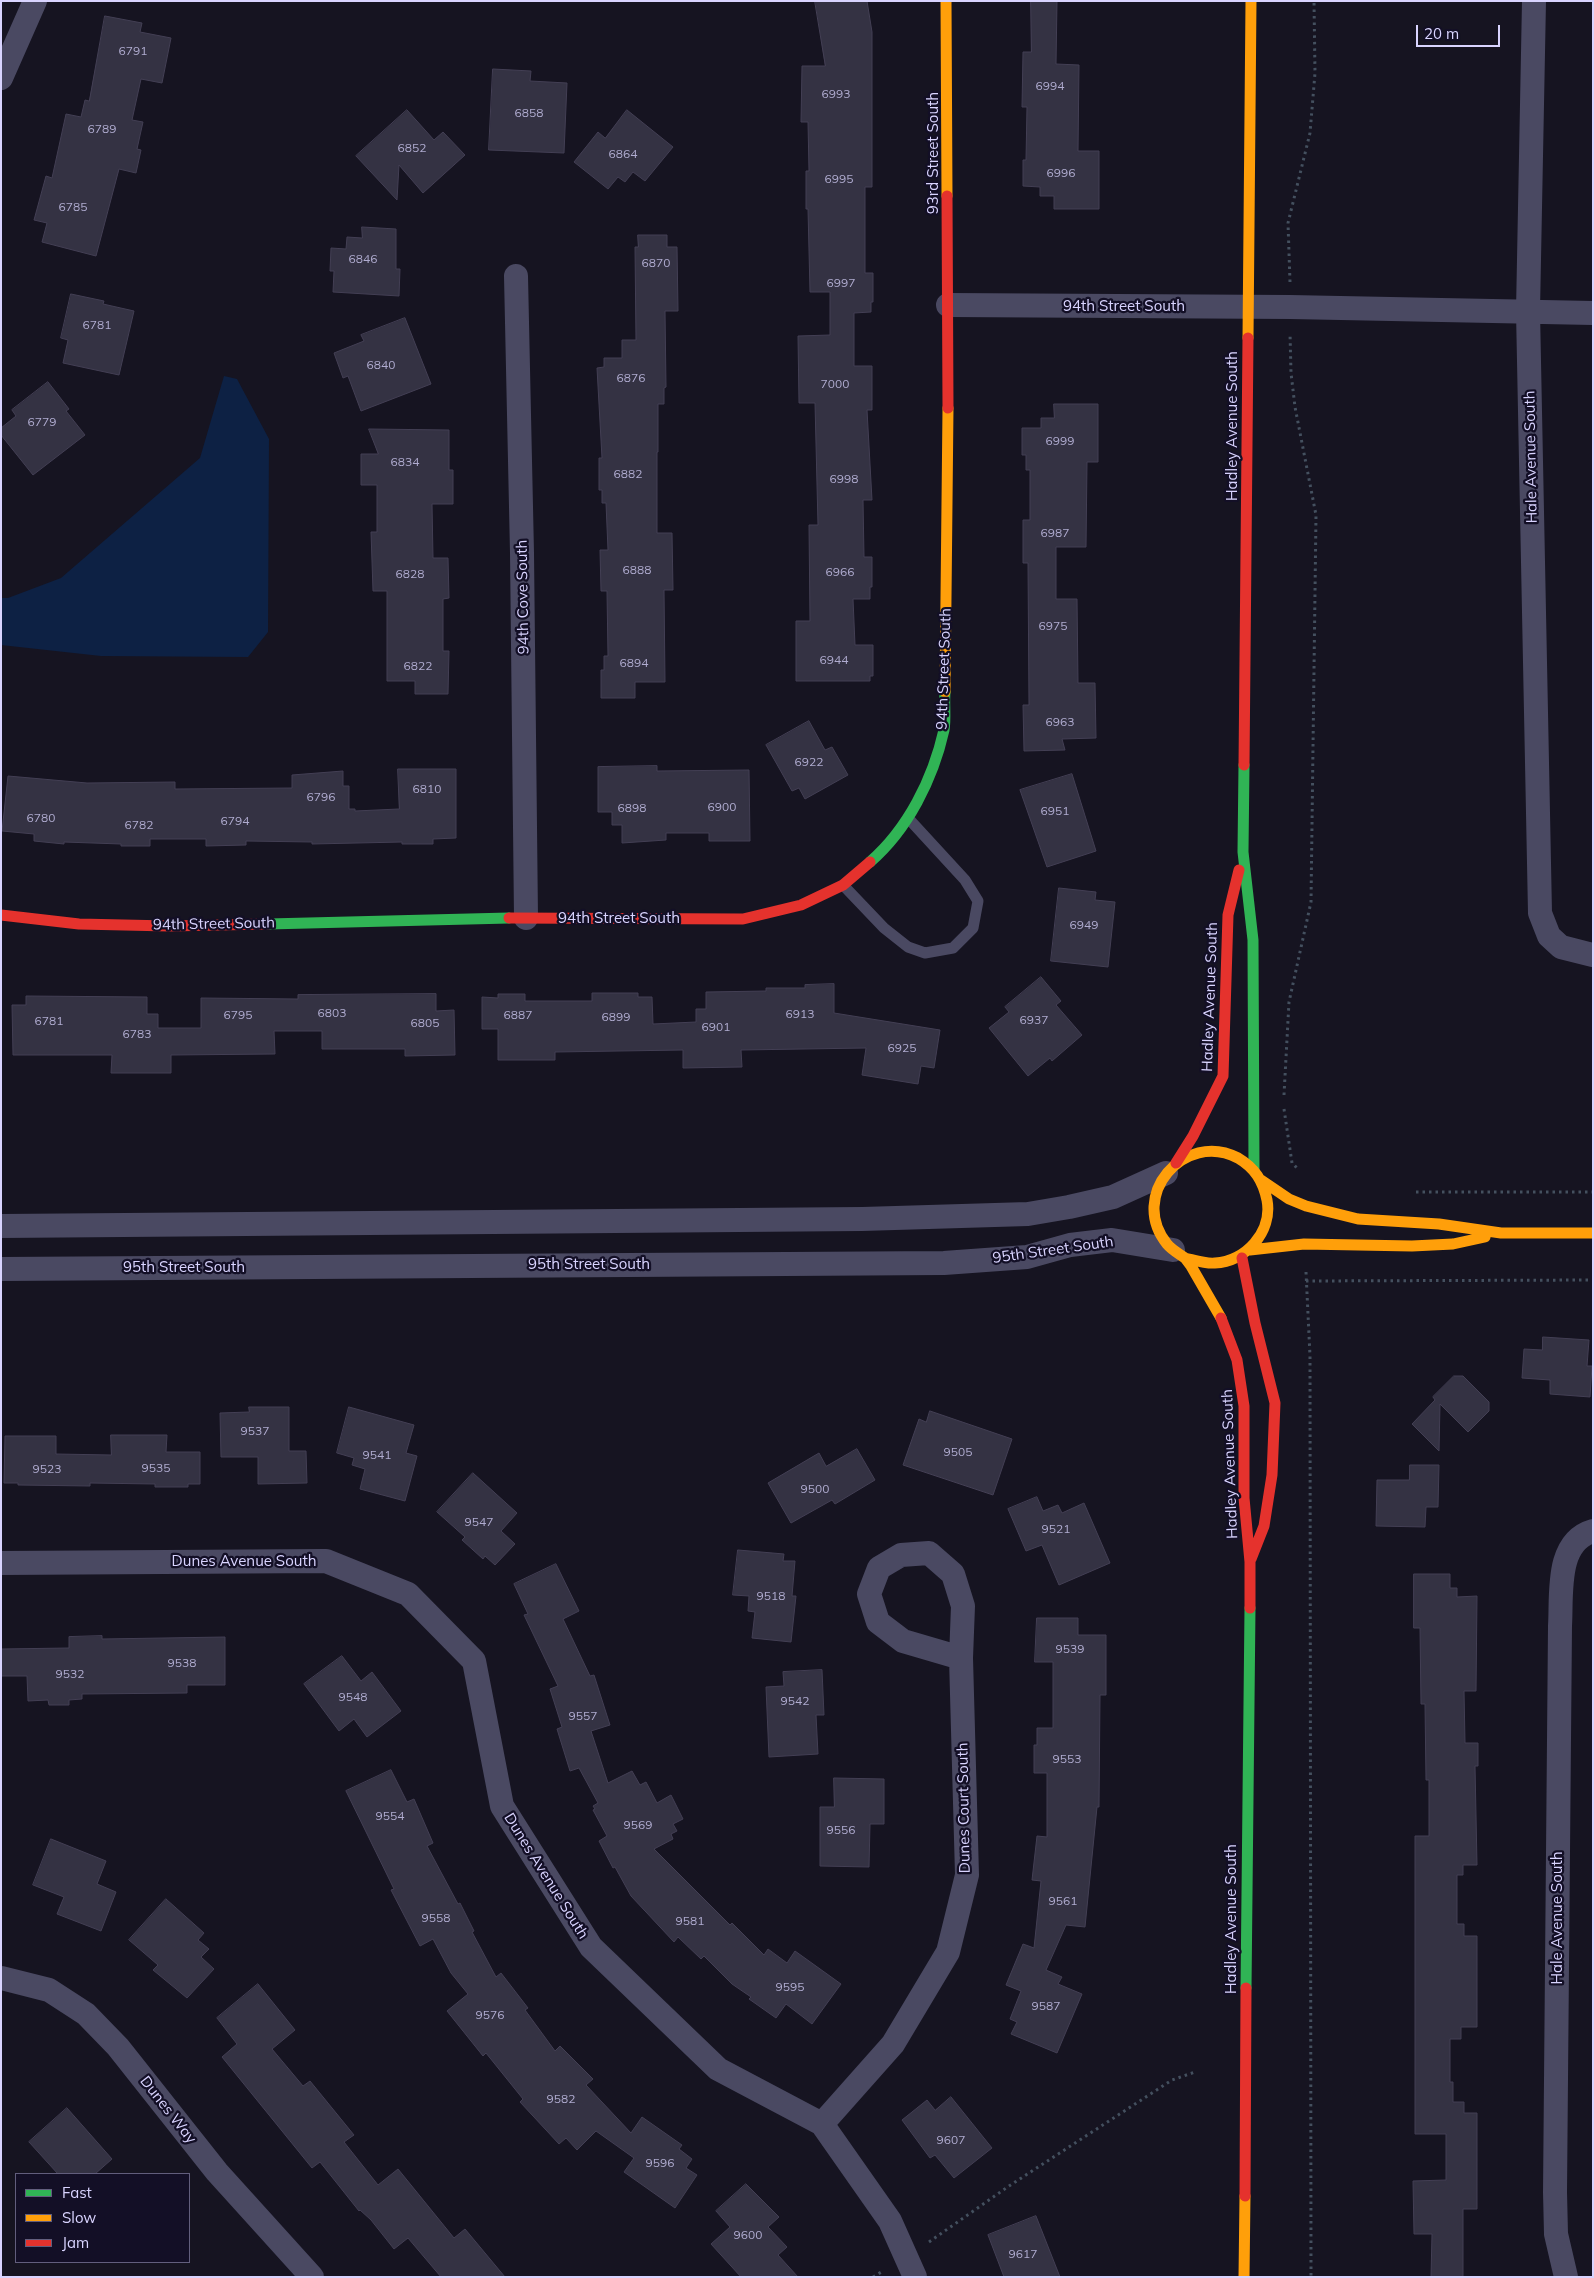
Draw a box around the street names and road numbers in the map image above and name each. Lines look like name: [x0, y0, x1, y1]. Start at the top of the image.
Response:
street label: 93rd Street South: [924, 92, 942, 214]
street label: 94th Street South: [1063, 297, 1185, 315]
street label: Hadley Avenue South: [1223, 351, 1241, 501]
street label: Hale Avenue South: [1521, 390, 1541, 524]
street label: 94th Cove South: [513, 540, 533, 654]
street label: 94th Street South: [933, 608, 955, 730]
street label: 94th Street South: [558, 909, 680, 927]
street label: 94th Street South: [153, 914, 275, 934]
street label: Hadley Avenue South: [1198, 922, 1222, 1072]
street label: 95th Street South: [991, 1233, 1115, 1267]
street label: 95th Street South: [528, 1255, 650, 1273]
street label: 95th Street South: [123, 1258, 245, 1276]
street label: Hadley Avenue South: [1218, 1389, 1242, 1539]
street label: Dunes Avenue South: [172, 1552, 316, 1570]
street label: Dunes Court South: [954, 1742, 974, 1874]
street label: Dunes Avenue South: [500, 1810, 592, 1942]
street label: Hadley Avenue South: [1222, 1844, 1240, 1994]
street label: Hale Avenue South: [1548, 1852, 1566, 1984]
street label: Dunes Way: [136, 2073, 200, 2147]

